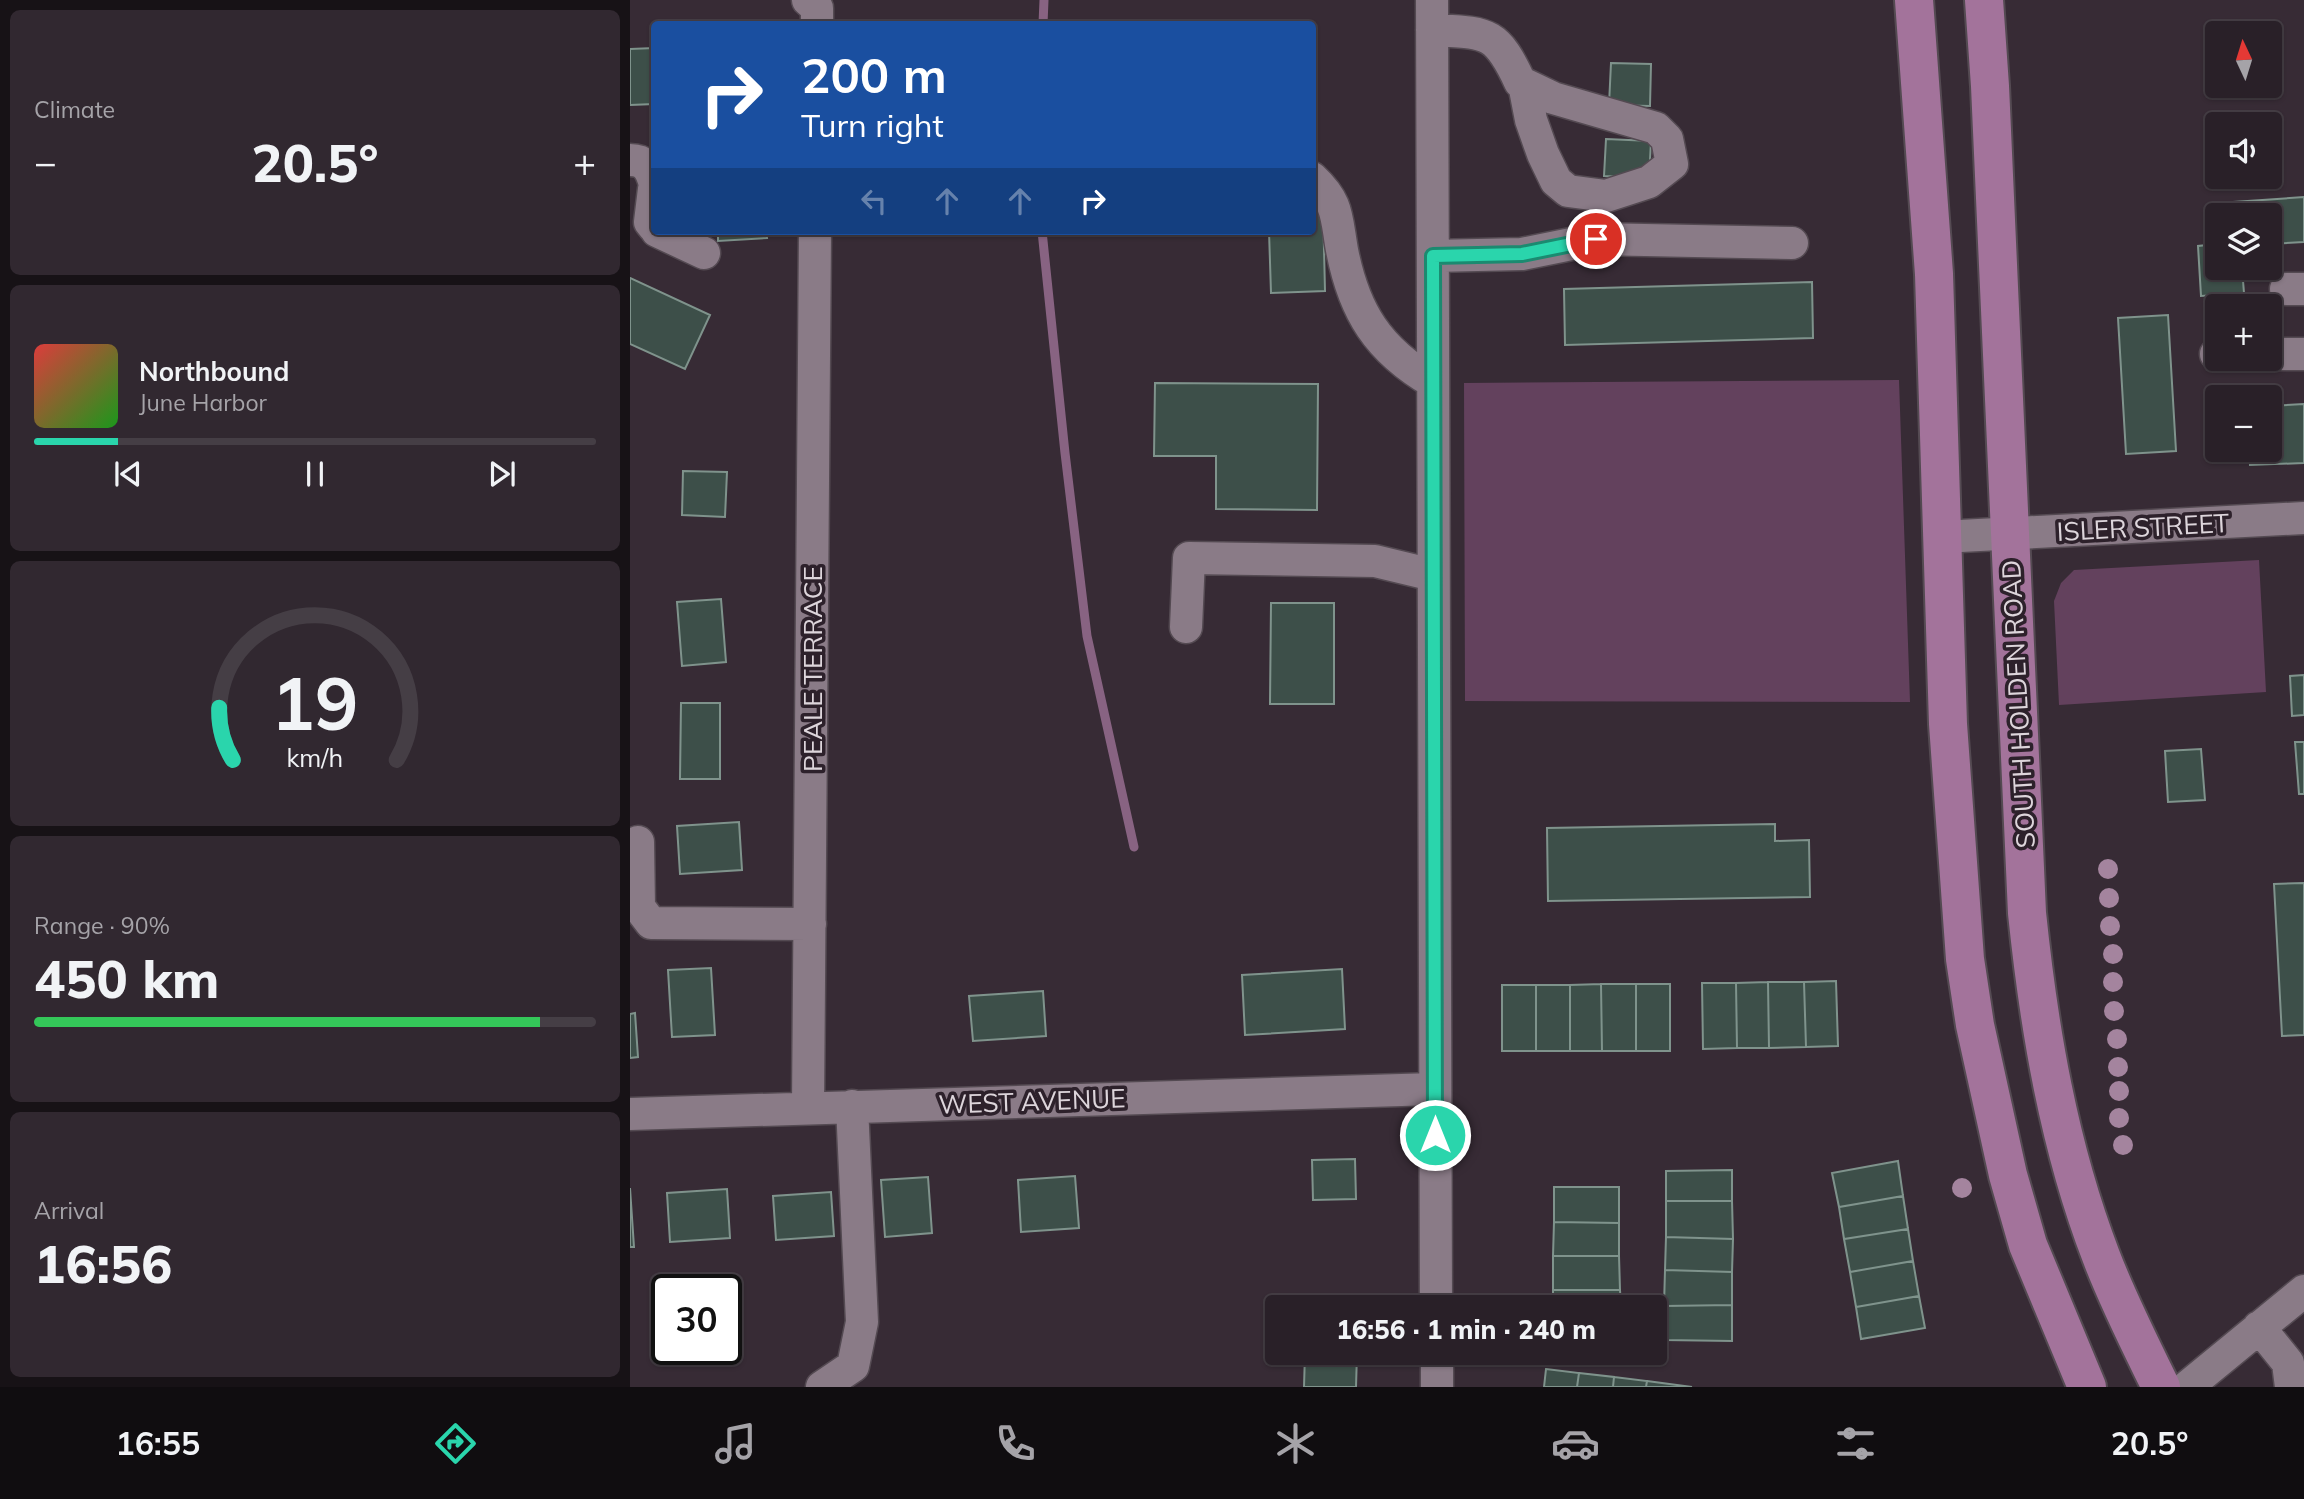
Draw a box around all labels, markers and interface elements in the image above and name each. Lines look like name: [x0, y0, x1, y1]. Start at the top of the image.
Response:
north arrow: [2205, 21, 2282, 98]
map controls: [2205, 21, 2282, 462]
text: 200 m: [801, 44, 947, 105]
icon: right: [686, 49, 777, 140]
text: Climate: [34, 95, 115, 124]
text: Turn right: [801, 105, 944, 145]
button: sound: [2205, 112, 2282, 189]
text: 20.5°: [251, 130, 379, 195]
text: −: [34, 138, 57, 186]
text: +: [573, 138, 596, 186]
icon: left: [855, 182, 893, 220]
icon: ahead: [928, 182, 966, 220]
icon: ahead: [1001, 182, 1039, 220]
icon: right: [1074, 182, 1112, 220]
button: layers: [2205, 203, 2282, 280]
pin: [1566, 209, 1626, 269]
icon: arrive: [1577, 220, 1615, 258]
button: +: [2205, 294, 2282, 371]
text: Northbound: [139, 355, 289, 388]
button: −: [2205, 385, 2282, 462]
text: June Harbor: [139, 388, 267, 417]
icon: previous: [109, 455, 147, 493]
icon: pause: [296, 455, 334, 493]
icon: next: [483, 455, 521, 493]
street label: ISLER STREET: [2056, 506, 2230, 548]
street label: SOUTH HOLDEN ROAD: [1994, 559, 2042, 849]
street label: PEALE TERRACE: [796, 566, 829, 772]
text: 19: [271, 657, 359, 748]
text: km/h: [287, 741, 343, 772]
text: Range · 90%: [34, 911, 170, 940]
text: 450 km: [34, 946, 219, 1011]
street label: WEST AVENUE: [938, 1081, 1126, 1121]
position arrow: [1398, 1098, 1472, 1172]
text: Arrival: [34, 1196, 104, 1225]
text: 16:56: [34, 1231, 172, 1296]
speed limit sign: 30: [651, 1274, 742, 1365]
text: 16:56 · 1 min · 240 m: [1336, 1313, 1596, 1346]
icon: directions: [431, 1419, 480, 1468]
icon: music: [711, 1419, 760, 1468]
icon: phone: [991, 1419, 1040, 1468]
icon: climate: [1271, 1419, 1320, 1468]
icon: car: [1551, 1419, 1600, 1468]
icon: filters: [1831, 1419, 1880, 1468]
text: 16:55: [115, 1423, 200, 1463]
text: 20.5°: [2111, 1423, 2188, 1463]

